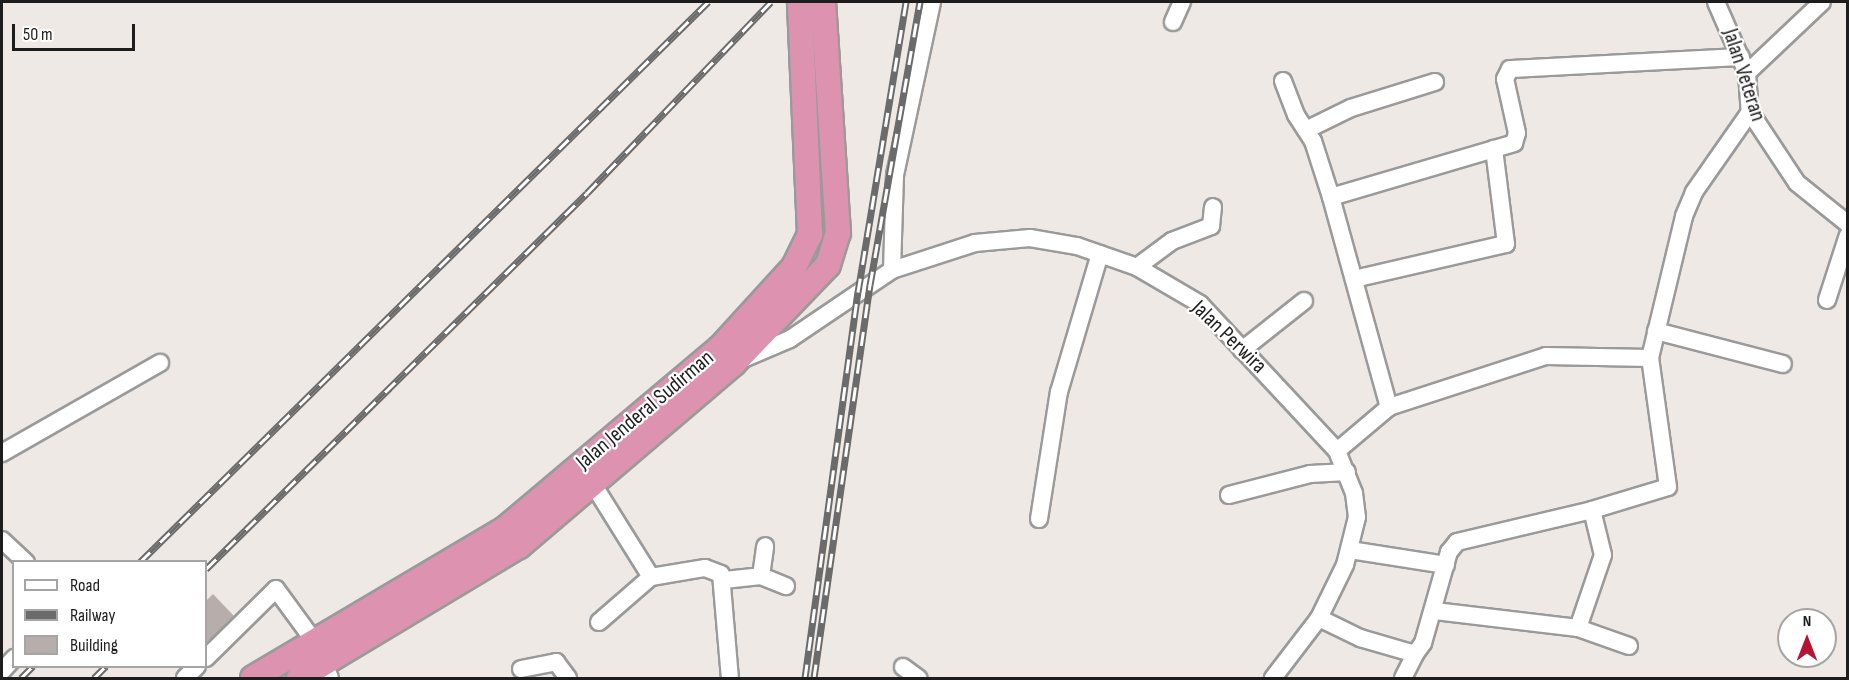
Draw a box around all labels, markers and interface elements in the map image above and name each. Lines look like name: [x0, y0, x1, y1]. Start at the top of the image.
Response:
scale bar: [15, 12, 138, 50]
text: 50 m: [23, 24, 53, 45]
street label: Jalan Veteran: [1717, 25, 1771, 125]
street label: Jalan Perwira: [1186, 295, 1272, 379]
street label: Jalan Jenderal Sudirman: [571, 345, 719, 475]
legend: [12, 560, 207, 668]
text: Road: [70, 575, 100, 596]
text: Railway: [70, 605, 115, 626]
north arrow: [1777, 608, 1837, 668]
text: N: [1803, 612, 1811, 631]
text: Building: [70, 635, 118, 656]

